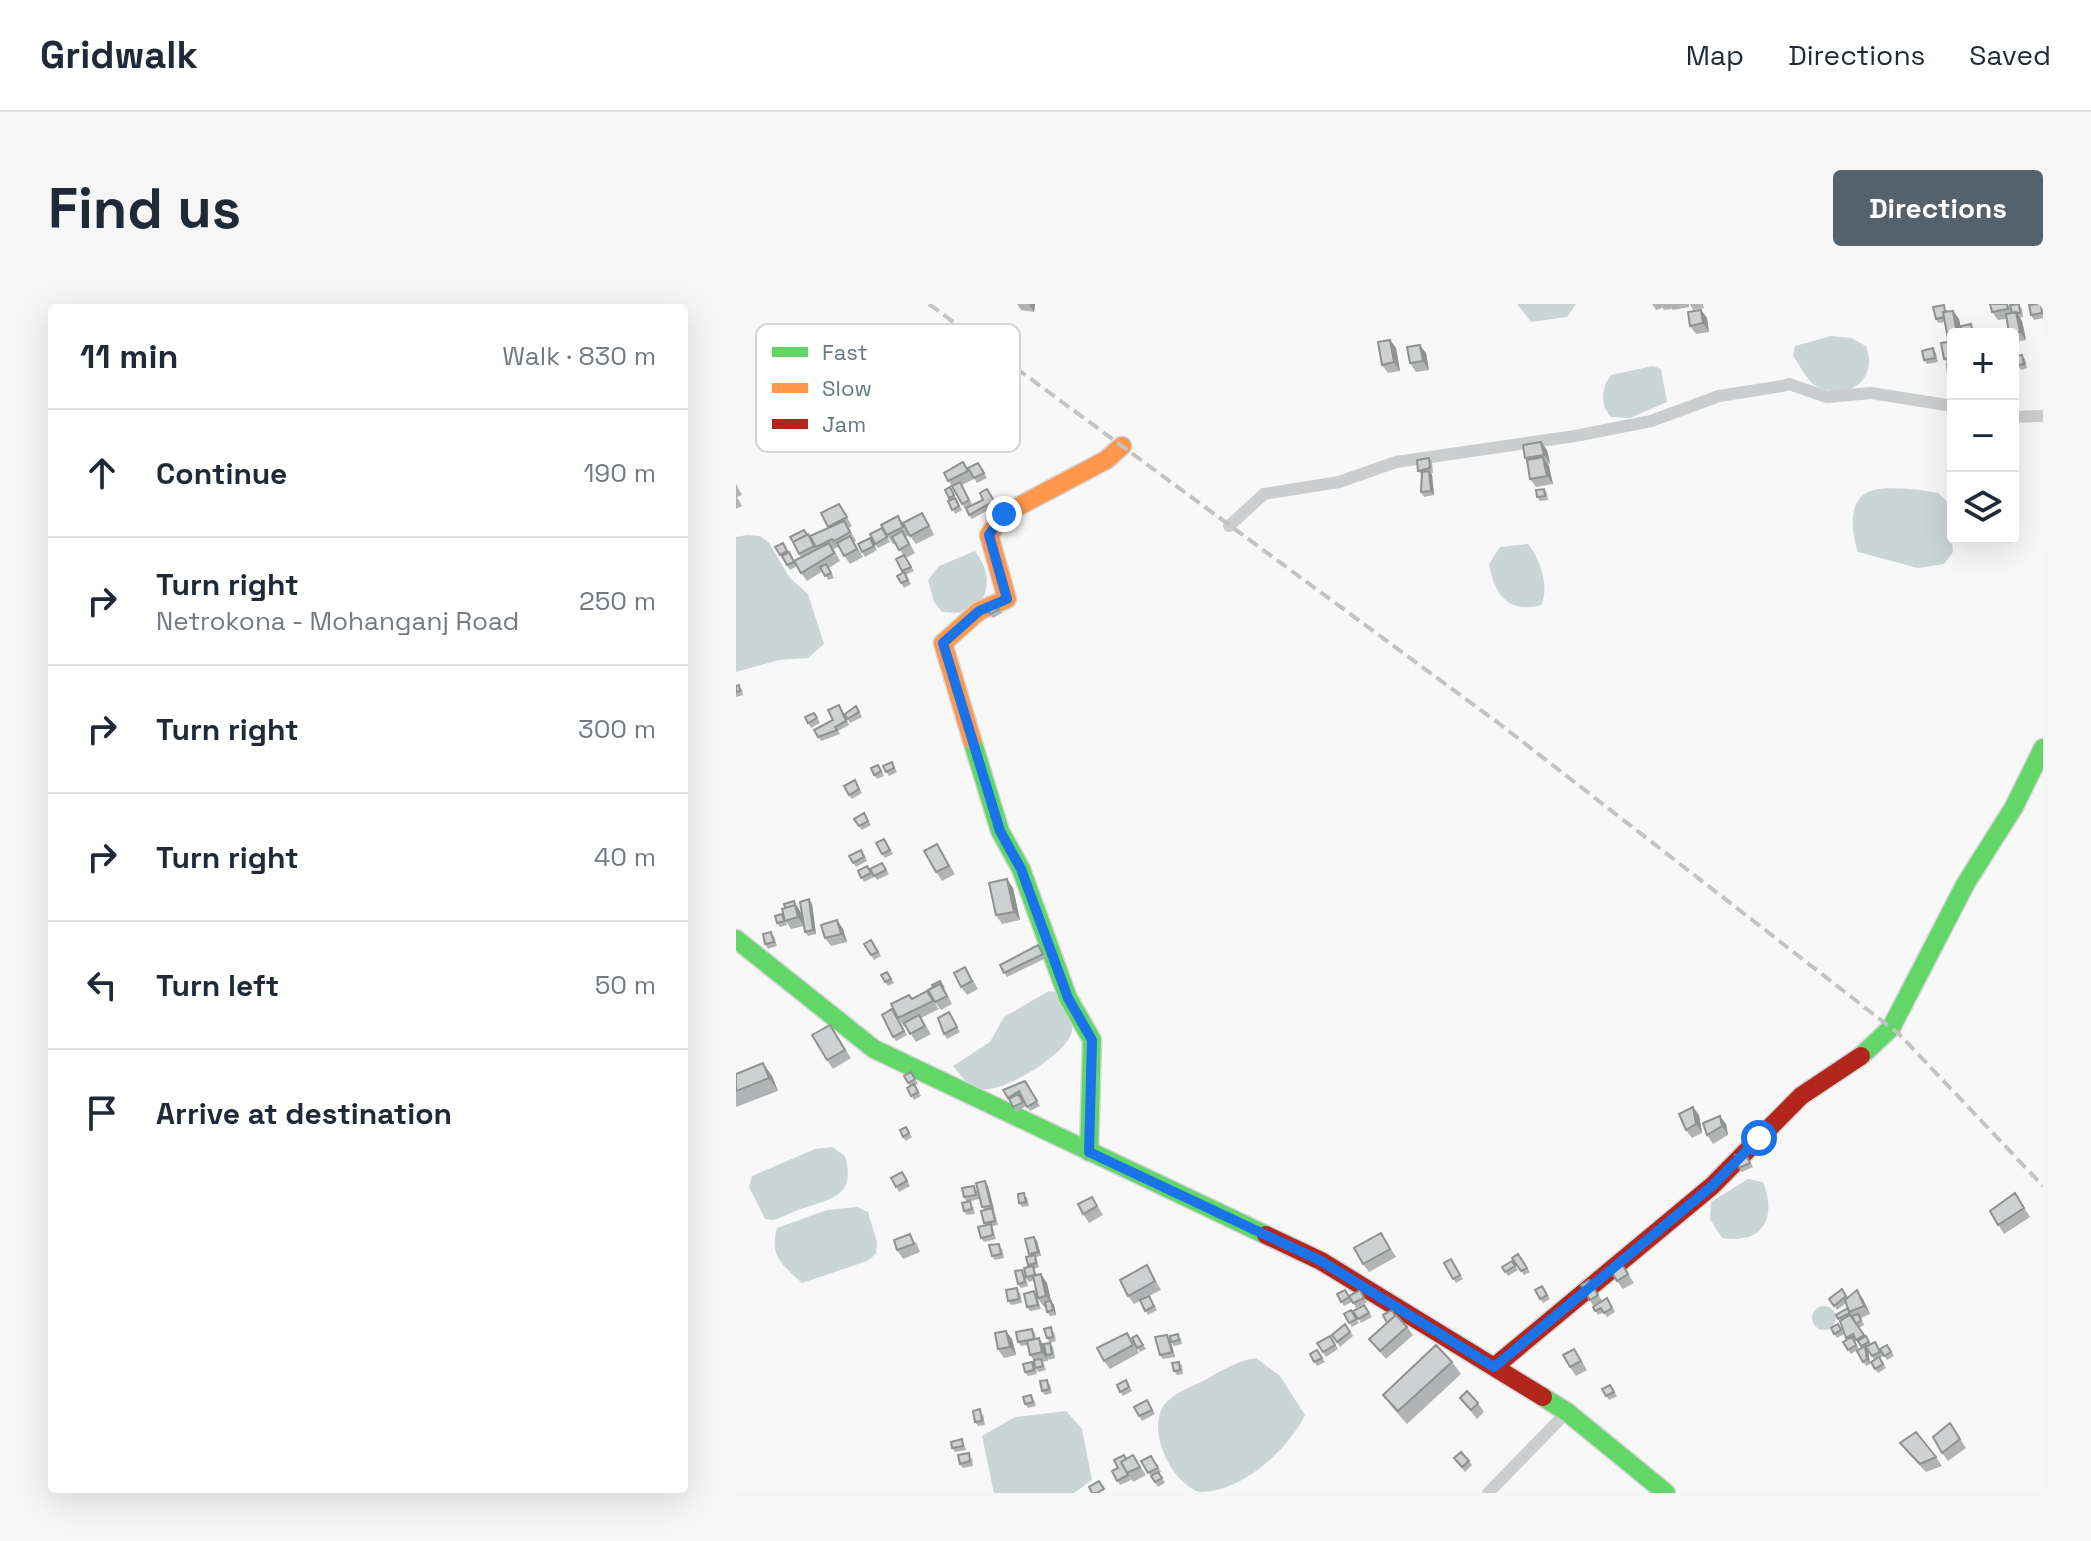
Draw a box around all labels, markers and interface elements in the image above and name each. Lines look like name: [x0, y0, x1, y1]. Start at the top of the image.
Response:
text: Gridwalk: [40, 31, 198, 79]
text: Map: [1686, 37, 1744, 73]
text: Directions: [1788, 37, 1925, 73]
text: Saved: [1969, 37, 2051, 73]
button: Directions: [1833, 170, 2043, 246]
text: Find us: [48, 173, 241, 244]
legend: [756, 324, 1020, 452]
map controls: [1947, 328, 2019, 544]
button: +: [1947, 328, 2019, 400]
text: 11 min: [80, 335, 178, 378]
text: Fast: [822, 338, 868, 366]
text: Walk · 830 m: [502, 339, 656, 373]
text: Slow: [822, 374, 872, 402]
button: −: [1947, 400, 2019, 472]
text: Jam: [822, 410, 866, 438]
icon: ahead: [80, 451, 124, 495]
text: Continue: [156, 454, 287, 493]
text: 190 m: [584, 456, 656, 490]
button: layers: [1947, 472, 2019, 544]
route end: [986, 496, 1022, 532]
text: Turn right: [156, 565, 299, 604]
icon: right: [80, 579, 124, 623]
text: 250 m: [579, 584, 656, 618]
text: Netrokona - Mohanganj Road: [156, 604, 519, 638]
icon: right: [80, 707, 124, 751]
text: Turn right: [156, 710, 299, 749]
text: 300 m: [578, 712, 656, 746]
icon: right: [80, 835, 124, 879]
text: Turn right: [156, 838, 299, 877]
text: 40 m: [594, 840, 656, 874]
icon: left: [80, 963, 124, 1007]
text: Turn left: [156, 966, 279, 1005]
text: 50 m: [595, 968, 656, 1002]
icon: arrive: [80, 1091, 124, 1135]
text: Arrive at destination: [156, 1094, 452, 1133]
route start: [1741, 1120, 1777, 1156]

